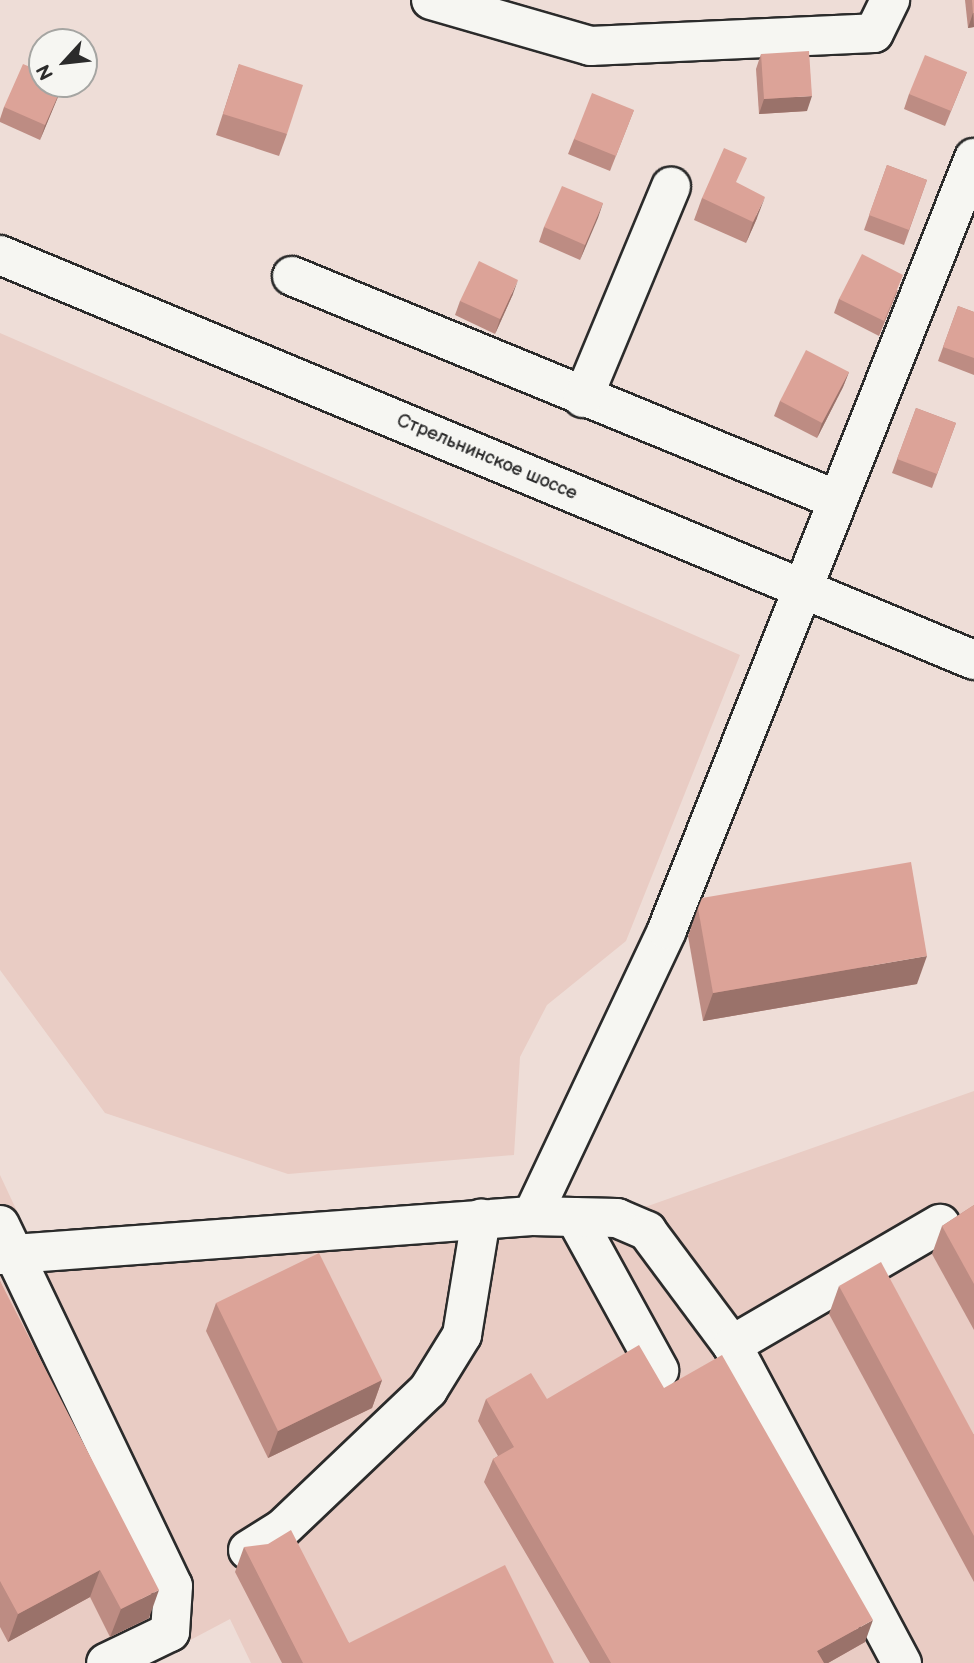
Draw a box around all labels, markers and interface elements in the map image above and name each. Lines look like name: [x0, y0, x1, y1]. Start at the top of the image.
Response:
north arrow: [28, 28, 98, 98]
text: N: [32, 60, 59, 83]
street label: Стрельнинское шоссе: [393, 409, 581, 505]

